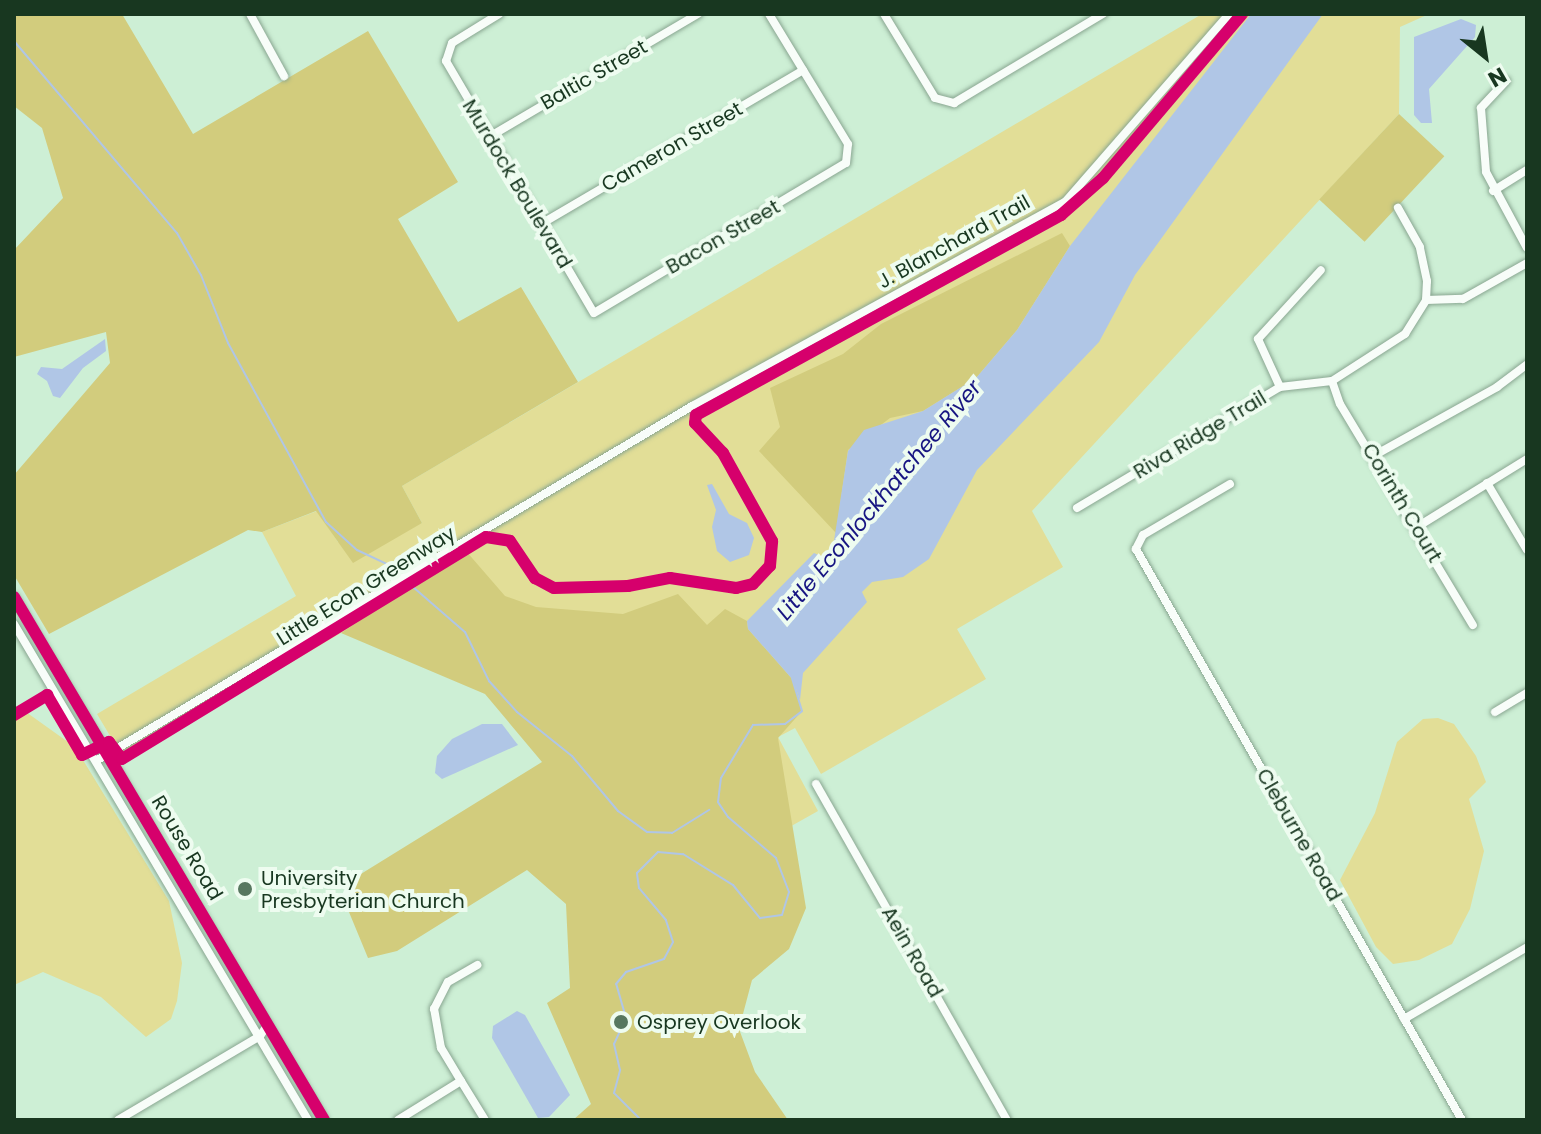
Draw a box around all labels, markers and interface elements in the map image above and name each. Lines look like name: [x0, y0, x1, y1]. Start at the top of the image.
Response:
north arrow: [1445, 16, 1525, 96]
street label: Baltic Street: [536, 35, 652, 115]
text: N: [1482, 60, 1512, 95]
street label: Murdock Boulevard: [457, 95, 577, 273]
street label: Cameron Street: [597, 97, 747, 197]
street label: J. Blanchard Trail: [874, 190, 1034, 294]
street label: Bacon Street: [662, 195, 784, 279]
water label: Little Econlockhatchee River: [771, 375, 987, 625]
street label: Riva Ridge Trail: [1129, 386, 1271, 484]
street label: Corinth Court: [1357, 439, 1447, 567]
street label: Little Econ Greenway: [272, 521, 460, 651]
street label: Cleburne Road: [1251, 764, 1347, 906]
street label: Rouse Road: [146, 791, 228, 905]
place label: University Presbyterian Church: [261, 866, 465, 913]
marker: University Presbyterian Church: [236, 880, 254, 898]
street label: Aein Road: [876, 902, 948, 1002]
place label: Osprey Overlook: [637, 1010, 801, 1034]
marker: Osprey Overlook: [612, 1013, 630, 1031]

